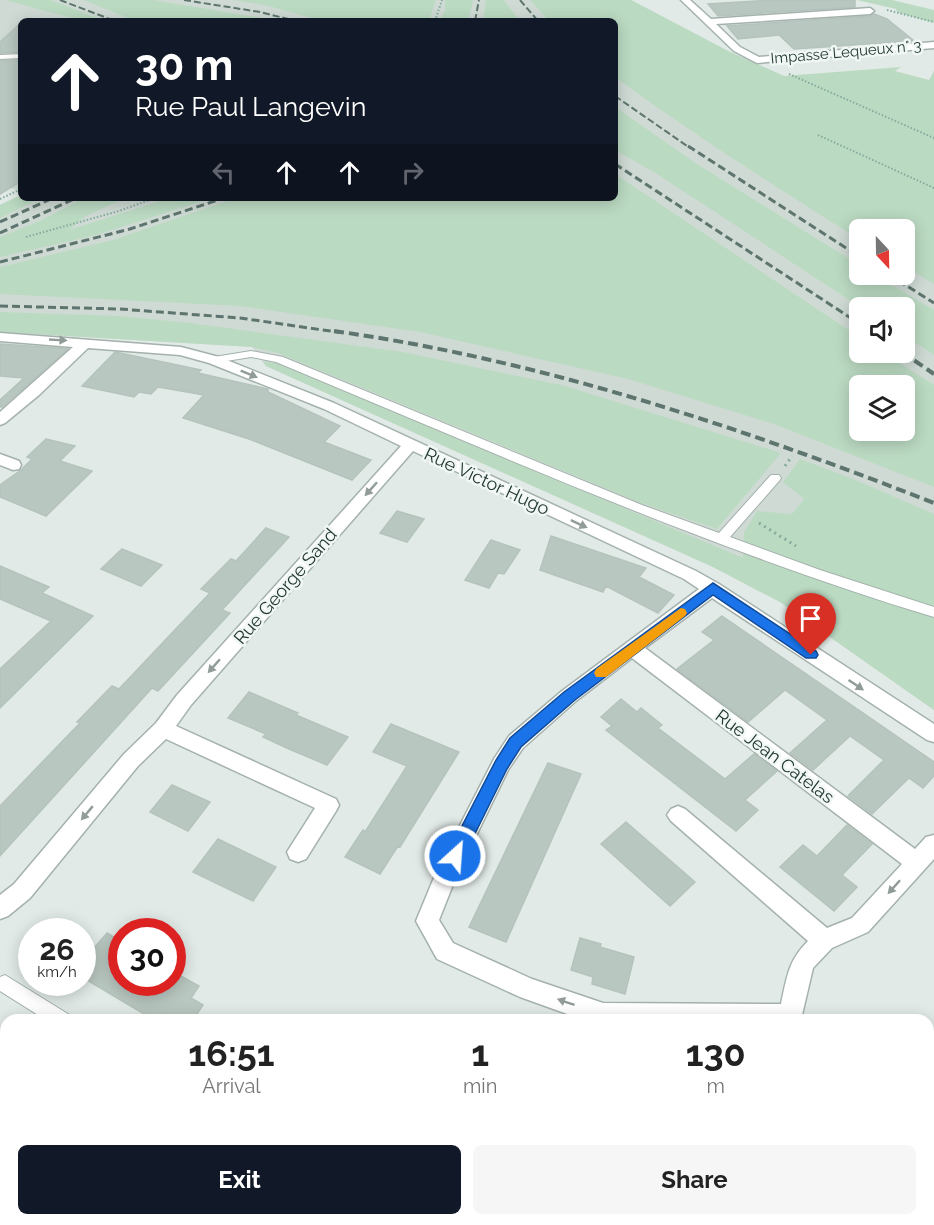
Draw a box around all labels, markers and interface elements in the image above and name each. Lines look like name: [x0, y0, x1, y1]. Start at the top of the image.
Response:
street label: Impasse Lequeux n° 3: [770, 36, 922, 68]
text: 30 m: [135, 41, 233, 90]
icon: ahead: [36, 42, 114, 120]
text: Rue Paul Langevin: [135, 91, 366, 122]
icon: left: [207, 156, 240, 189]
icon: ahead: [270, 156, 303, 189]
icon: ahead: [333, 156, 366, 189]
icon: right: [396, 156, 429, 189]
north arrow: [849, 219, 915, 285]
map controls: [849, 219, 915, 441]
button: sound: [849, 297, 915, 363]
one-way arrow: [49, 335, 68, 345]
one-way arrow: [240, 370, 258, 379]
button: layers: [849, 375, 915, 441]
street label: Rue Victor Hugo: [421, 443, 553, 519]
one-way arrow: [364, 481, 378, 496]
one-way arrow: [571, 520, 588, 529]
street label: Rue George Sand: [229, 524, 341, 648]
pin: [785, 593, 836, 655]
icon: arrive: [794, 602, 827, 635]
one-way arrow: [208, 658, 221, 673]
one-way arrow: [848, 679, 864, 690]
street label: Rue Jean Catelas: [712, 705, 839, 808]
one-way arrow: [81, 806, 93, 821]
position arrow: [423, 824, 487, 888]
one-way arrow: [887, 880, 901, 895]
speed limit sign: 30: [108, 918, 186, 996]
text: 26: [39, 932, 75, 967]
text: km/h: [37, 963, 77, 981]
one-way arrow: [557, 997, 575, 1007]
text: 16:51: [188, 1032, 275, 1074]
text: 1: [471, 1032, 489, 1074]
text: 130: [686, 1032, 746, 1074]
text: Arrival: [202, 1074, 261, 1098]
text: min: [463, 1074, 497, 1098]
text: m: [706, 1074, 725, 1098]
button: Exit: [18, 1145, 461, 1214]
button: Share: [473, 1145, 916, 1214]

